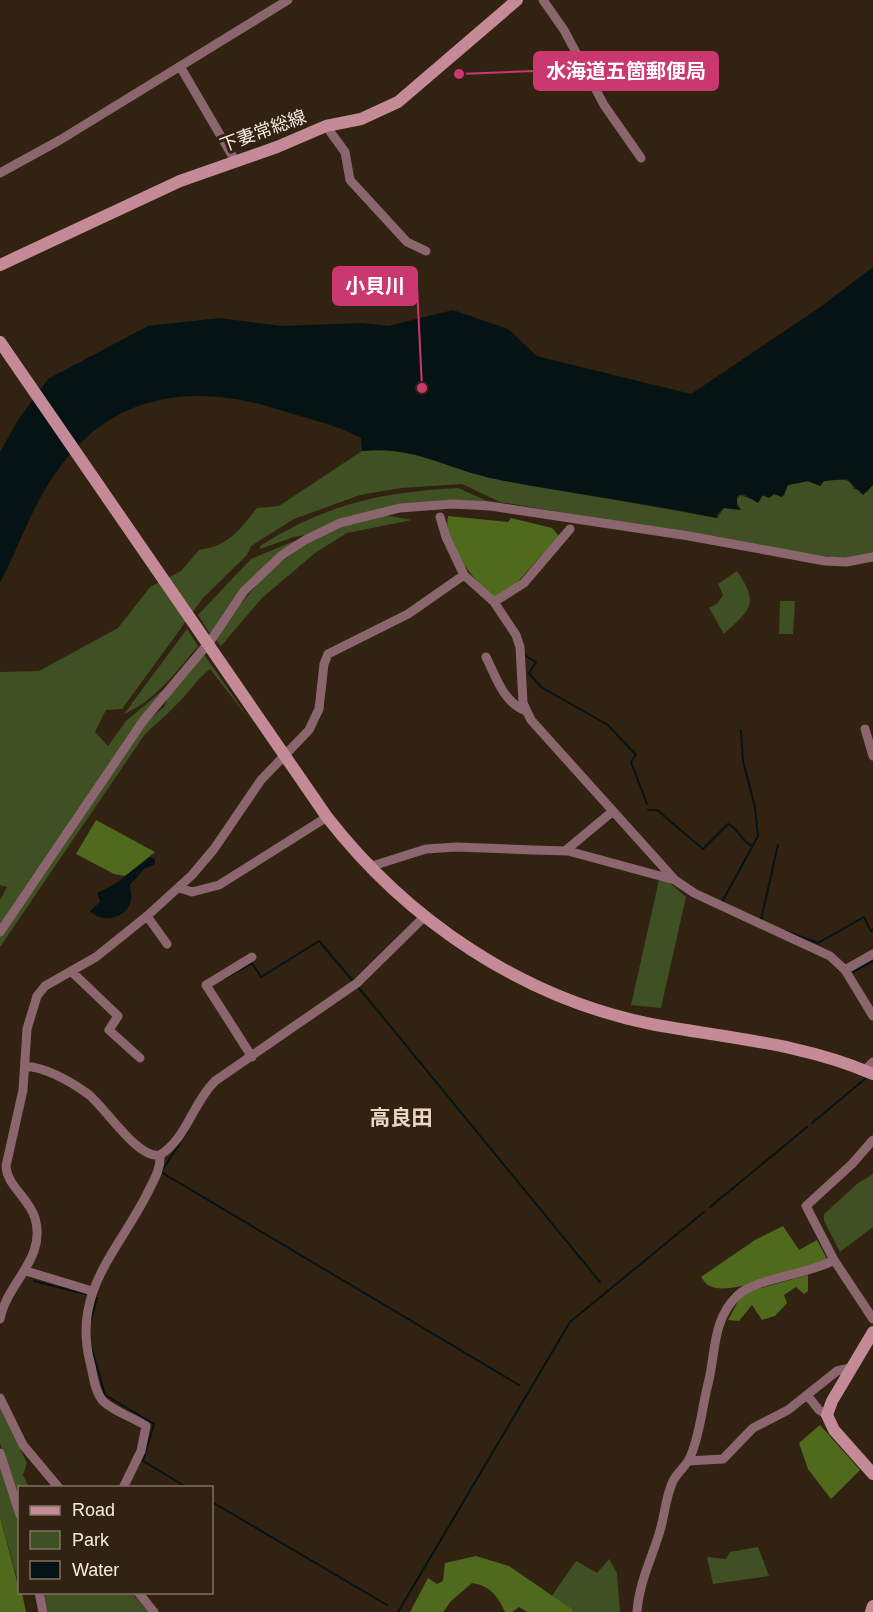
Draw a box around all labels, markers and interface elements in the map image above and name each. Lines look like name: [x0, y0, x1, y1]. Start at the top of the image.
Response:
callout: 水海道五箇郵便局: [534, 52, 718, 90]
text: 水海道五箇郵便局: [546, 60, 706, 82]
street label: 下妻常総線: [217, 106, 309, 156]
callout: 小貝川: [333, 267, 417, 305]
text: 小貝川: [345, 275, 405, 297]
district label: 高良田: [370, 1106, 433, 1129]
legend: [18, 1486, 213, 1594]
text: Road: [72, 1500, 115, 1520]
text: Park: [72, 1530, 110, 1550]
text: Water: [72, 1560, 119, 1580]

